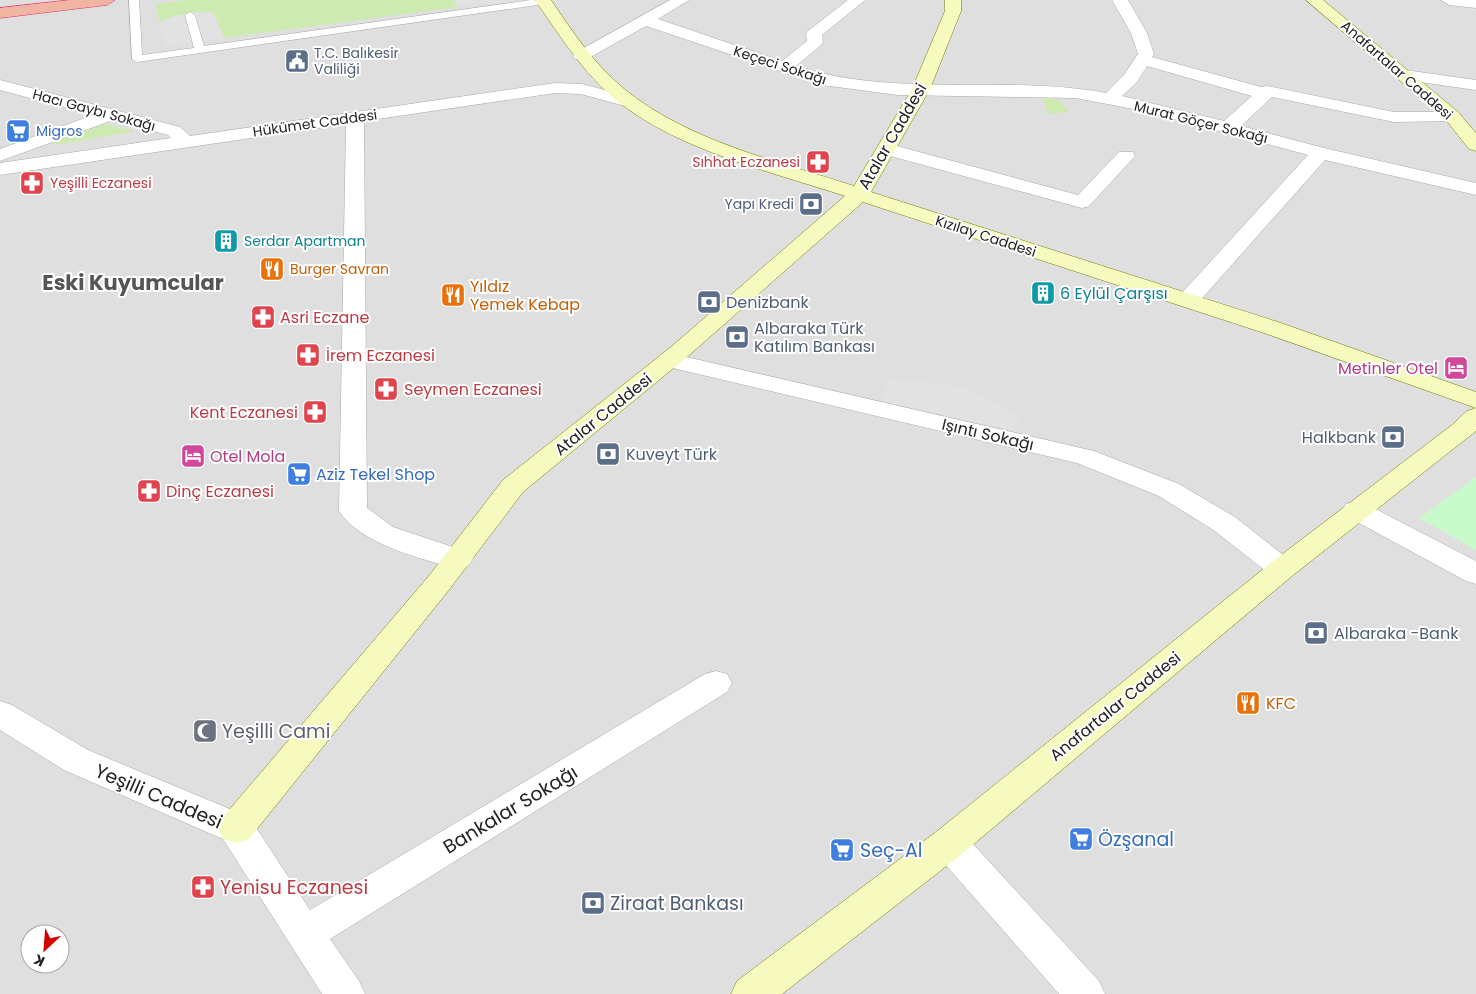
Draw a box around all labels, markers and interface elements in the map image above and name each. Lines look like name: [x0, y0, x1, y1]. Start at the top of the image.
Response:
street label: Anafartalar Caddesi: [1337, 16, 1457, 124]
street label: Keçeci Sokağı: [731, 41, 829, 89]
place label: T.C. Balıkesir Valiliği: [314, 43, 399, 79]
public building icon: T.C. Balıkesir Valiliği: [284, 48, 310, 74]
street label: Atalar Caddesi: [853, 79, 932, 194]
street label: Hacı Gaybı Sokağı: [30, 84, 158, 136]
street label: Murat Göçer Sokağı: [1132, 96, 1270, 148]
street label: Hükümet Caddesi: [252, 104, 378, 142]
supermarket icon: Migros: [5, 118, 31, 144]
place label: Migros: [36, 121, 82, 141]
pharmacy icon: Sıhhat Eczanesi: [805, 149, 831, 175]
place label: Sıhhat Eczanesi: [692, 152, 800, 172]
pharmacy icon: Yeşilli Eczanesi: [19, 170, 45, 196]
place label: Yeşilli Eczanesi: [50, 173, 152, 193]
bank icon: Yapı Kredi: [798, 191, 824, 217]
place label: Yapı Kredi: [725, 194, 794, 214]
street label: Kızılay Caddesi: [933, 210, 1039, 262]
building icon: Serdar Apartman: [213, 228, 239, 254]
place label: Serdar Apartman: [244, 231, 366, 251]
restaurant icon: Burger Savran: [259, 256, 285, 282]
place label: Burger Savran: [290, 259, 389, 279]
district label: Eski Kuyumcular: [42, 268, 224, 297]
place label: Yıldız Yemek Kebap: [470, 275, 580, 316]
building icon: 6 Eylül Çarşısı: [1030, 280, 1056, 306]
restaurant icon: Yıldız Yemek Kebap: [440, 282, 466, 308]
place label: 6 Eylül Çarşısı: [1060, 282, 1168, 305]
bank icon: Denizbank: [696, 289, 722, 315]
place label: Denizbank: [726, 291, 810, 314]
pharmacy icon: Asri Eczane: [250, 304, 276, 330]
place label: Asri Eczane: [280, 306, 370, 329]
place label: Albaraka Türk Katılım Bankası: [754, 317, 875, 358]
bank icon: Albaraka Türk Katılım Bankası: [724, 324, 750, 350]
pharmacy icon: İrem Eczanesi: [295, 342, 321, 368]
place label: İrem Eczanesi: [326, 344, 435, 367]
hotel icon: Metinler Otel: [1443, 355, 1469, 381]
place label: Metinler Otel: [1338, 357, 1438, 380]
street label: Atalar Caddesi: [550, 368, 657, 461]
pharmacy icon: Seymen Eczanesi: [373, 376, 399, 402]
place label: Seymen Eczanesi: [404, 378, 542, 401]
pharmacy icon: Kent Eczanesi: [302, 399, 328, 425]
place label: Kent Eczanesi: [190, 401, 298, 424]
street label: Işıntı Sokağı: [940, 413, 1036, 456]
bank icon: Halkbank: [1380, 424, 1406, 450]
place label: Halkbank: [1302, 426, 1377, 449]
bank icon: Kuveyt Türk: [595, 441, 621, 467]
hotel icon: Otel Mola: [180, 443, 206, 469]
place label: Kuveyt Türk: [626, 443, 718, 466]
place label: Otel Mola: [210, 445, 285, 468]
supermarket icon: Aziz Tekel Shop: [286, 461, 312, 487]
place label: Aziz Tekel Shop: [316, 463, 435, 486]
pharmacy icon: Dinç Eczanesi: [136, 478, 162, 504]
place label: Dinç Eczanesi: [166, 480, 274, 503]
bank icon: Albaraka -Bank: [1303, 620, 1329, 646]
place label: Albaraka -Bank: [1334, 622, 1459, 645]
street label: Anafartalar Caddesi: [1045, 646, 1186, 766]
restaurant icon: KFC: [1235, 690, 1261, 716]
place label: KFC: [1266, 692, 1296, 715]
mosque icon: Yeşilli Cami: [192, 718, 218, 744]
place label: Yeşilli Cami: [222, 718, 330, 745]
street label: Yeşilli Caddesi: [91, 757, 227, 835]
street label: Bankalar Sokağı: [438, 759, 583, 860]
supermarket icon: Özşanal: [1068, 826, 1094, 852]
place label: Özşanal: [1098, 826, 1174, 853]
supermarket icon: Seç-Al: [829, 837, 855, 863]
place label: Seç-Al: [860, 837, 922, 864]
pharmacy icon: Yenisu Eczanesi: [190, 874, 216, 900]
place label: Yenisu Eczanesi: [220, 874, 368, 901]
bank icon: Ziraat Bankası: [580, 890, 606, 916]
place label: Ziraat Bankası: [610, 890, 744, 917]
north arrow: [20, 924, 70, 974]
text: K: [30, 949, 48, 972]

